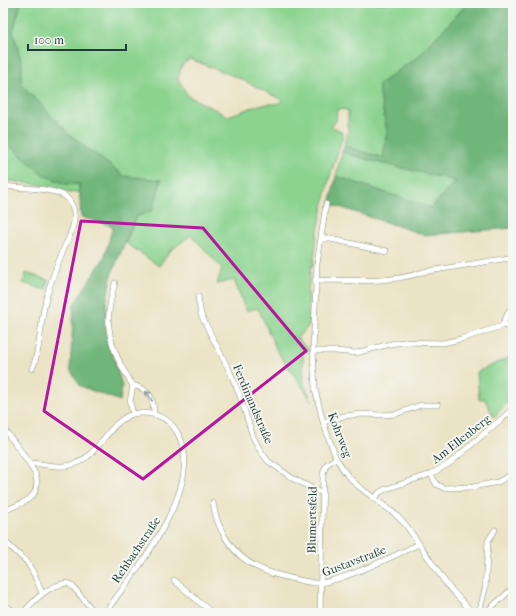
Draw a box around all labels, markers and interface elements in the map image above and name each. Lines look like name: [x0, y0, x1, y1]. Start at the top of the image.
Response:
scale bar: [28, 26, 126, 52]
text: 100 m: [34, 33, 64, 47]
street label: Ferdinandstraße: [230, 362, 276, 446]
one-way arrow: [144, 390, 153, 401]
street label: Kohrweg: [325, 410, 355, 460]
street label: Am Ellenberg: [428, 411, 494, 467]
street label: Blumertsfeld: [304, 486, 320, 554]
street label: Rehbachstraße: [109, 514, 163, 586]
street label: Gustavstraße: [320, 542, 388, 580]

